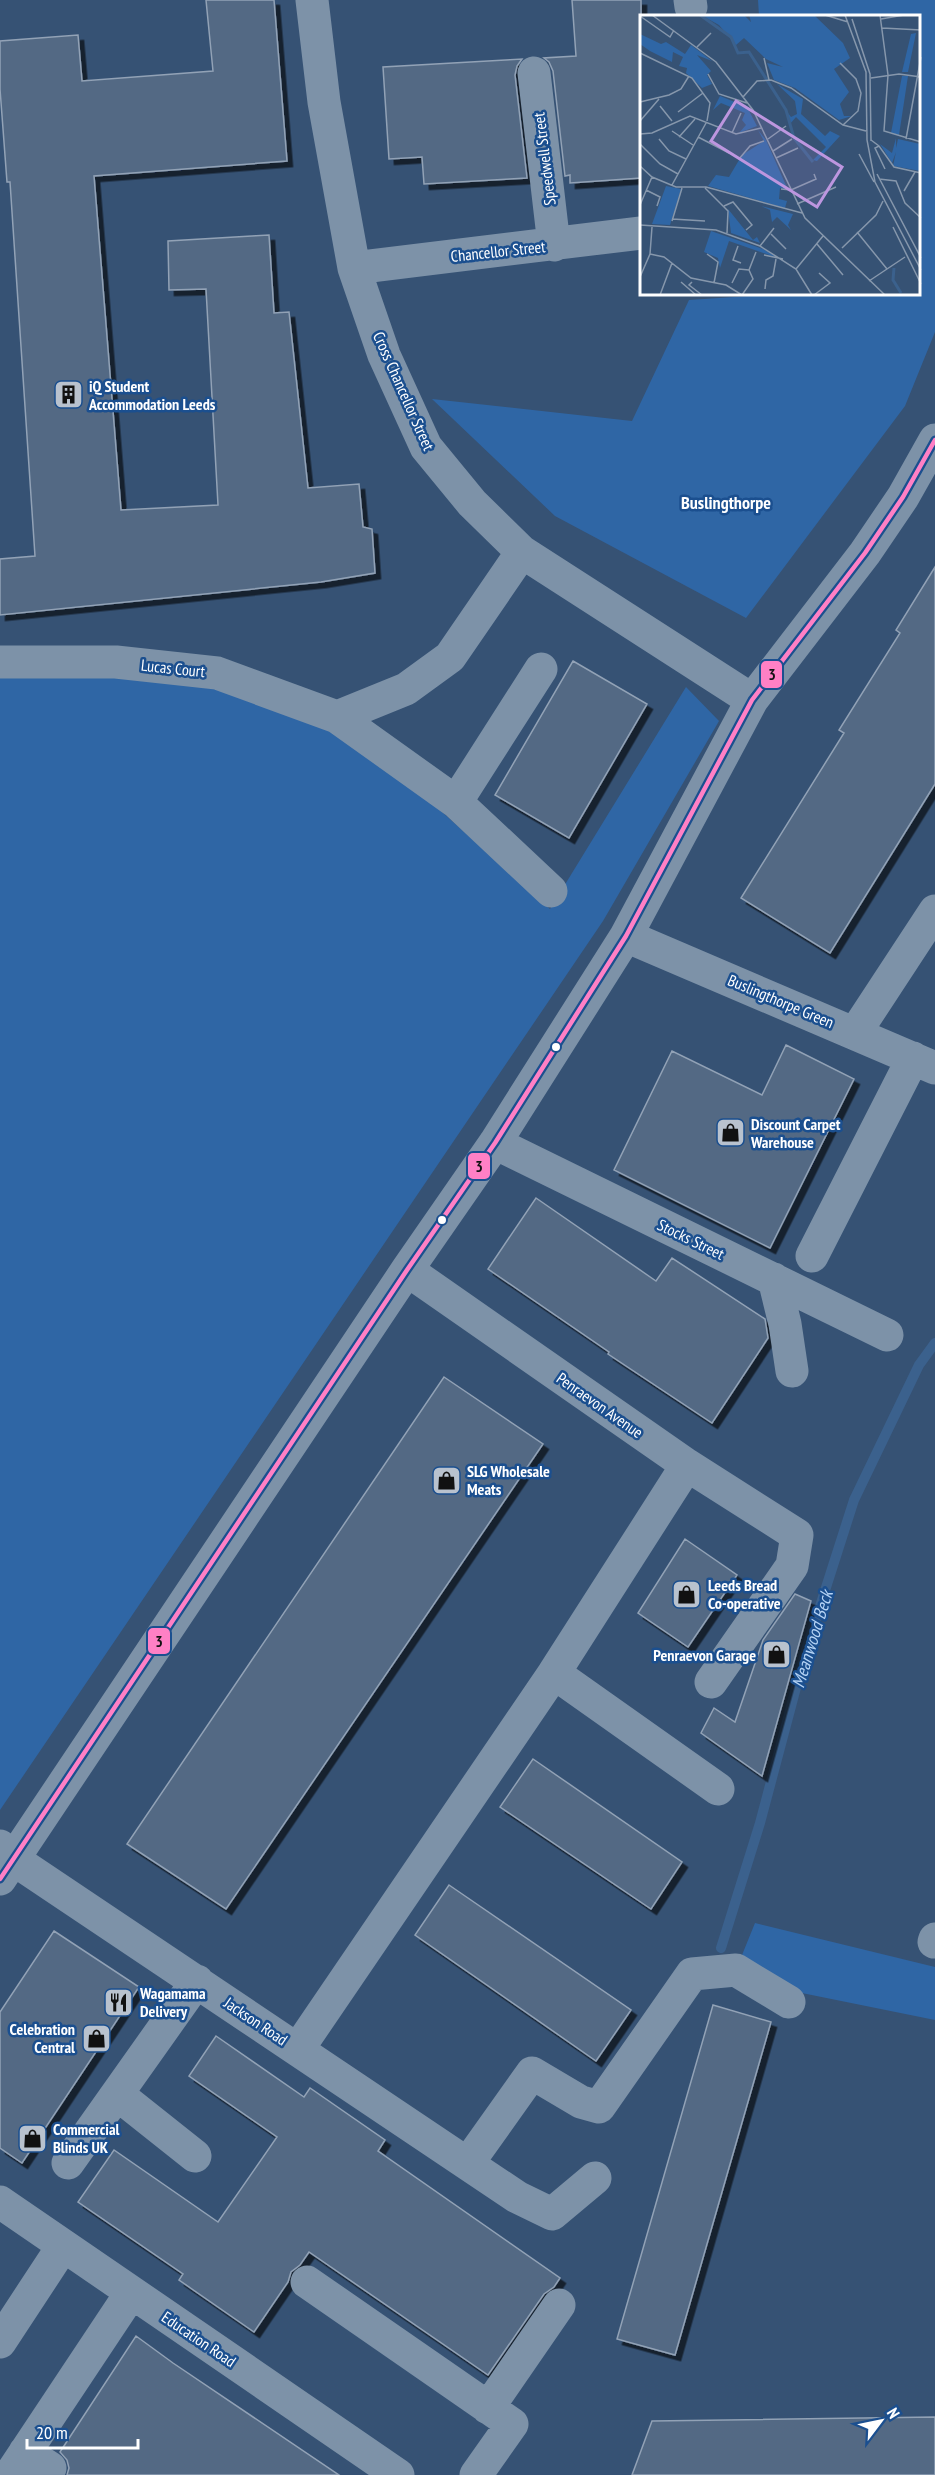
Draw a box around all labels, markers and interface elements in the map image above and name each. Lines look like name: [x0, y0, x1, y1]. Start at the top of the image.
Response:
inset map: [640, 15, 920, 296]
street label: Speedwell Street: [528, 111, 560, 207]
street label: Chancellor Street: [450, 236, 547, 266]
street label: Cross Chancellor Street: [369, 329, 439, 454]
place label: iQ Student Accommodation Leeds: [88, 376, 216, 414]
building icon: iQ Student Accommodation Leeds: [52, 379, 84, 411]
district label: Buslingthorpe: [681, 491, 771, 514]
street label: Lucas Court: [140, 655, 207, 681]
line badge: 3: [760, 660, 783, 689]
text: 3: [768, 664, 776, 684]
street label: Buslingthorpe Green: [725, 970, 837, 1032]
unlabelled marker: [550, 1041, 562, 1053]
place label: Discount Carpet Warehouse: [750, 1114, 841, 1152]
shop icon: Discount Carpet Warehouse: [714, 1117, 746, 1149]
line badge: 3: [467, 1152, 491, 1180]
text: 3: [475, 1156, 483, 1176]
unlabelled marker: [436, 1214, 448, 1226]
street label: Stocks Street: [654, 1214, 728, 1264]
street label: Penraevon Avenue: [553, 1368, 647, 1442]
place label: SLG Wholesale Meats: [467, 1461, 550, 1499]
shop icon: SLG Wholesale Meats: [430, 1464, 462, 1496]
place label: Leeds Bread Co-operative: [708, 1575, 781, 1613]
shop icon: Leeds Bread Co-operative: [671, 1578, 703, 1610]
water label: Meanwood Beck: [786, 1586, 838, 1691]
line badge: 3: [147, 1627, 171, 1655]
text: 3: [155, 1631, 163, 1651]
shop icon: Penraevon Garage: [761, 1639, 793, 1671]
place label: Penraevon Garage: [653, 1645, 756, 1665]
place label: Wagamama Delivery: [139, 1983, 206, 2021]
restaurant icon: Wagamama Delivery: [103, 1986, 135, 2018]
street label: Jackson Road: [220, 1992, 292, 2050]
place label: Celebration Central: [10, 2019, 75, 2057]
shop icon: Celebration Central: [80, 2022, 112, 2054]
place label: Commercial Blinds UK: [53, 2119, 120, 2157]
shop icon: Commercial Blinds UK: [16, 2122, 48, 2154]
street label: Education Road: [158, 2307, 240, 2371]
north arrow: [851, 2391, 911, 2451]
text: N: [883, 2404, 904, 2422]
scale bar: [27, 2412, 138, 2450]
text: 20 m: [36, 2421, 68, 2444]

